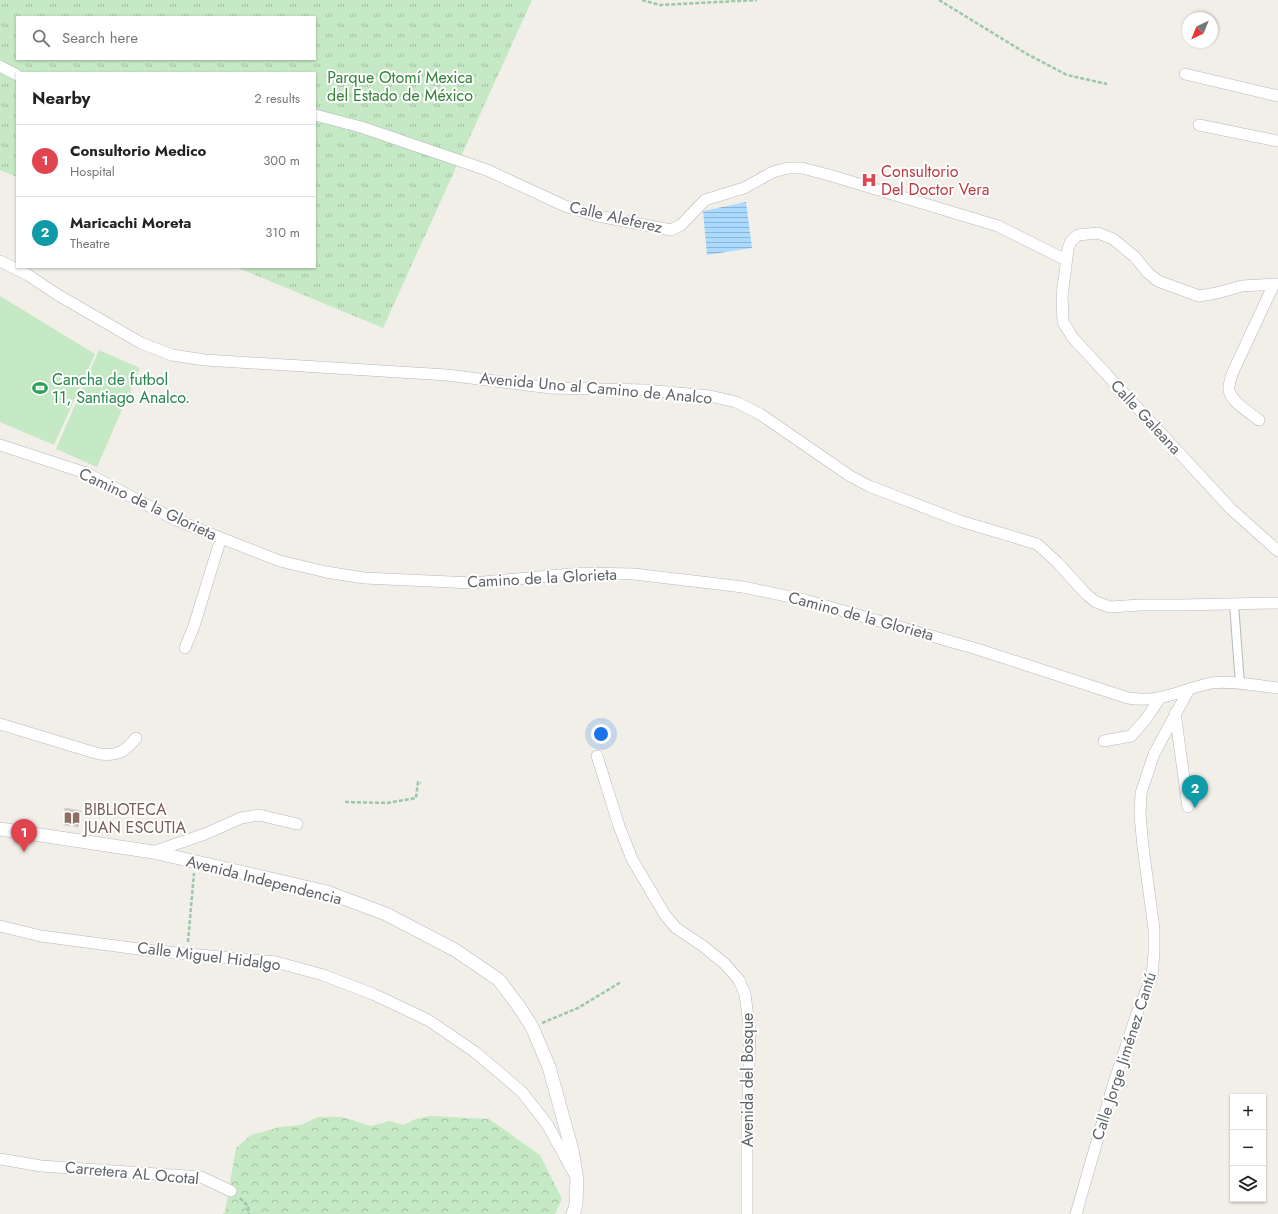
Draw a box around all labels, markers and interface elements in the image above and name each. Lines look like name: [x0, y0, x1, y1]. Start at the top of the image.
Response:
north arrow: [1182, 12, 1218, 48]
search box: [16, 16, 316, 60]
icon: search: [30, 27, 52, 49]
text: Search here: [62, 27, 138, 49]
park label: Parque Otomí Mexica del Estado de México: [327, 66, 473, 107]
text: Nearby: [32, 86, 90, 110]
text: 2 results: [254, 89, 300, 108]
text: Consultorio Medico: [70, 140, 206, 162]
text: 1: [42, 151, 48, 170]
text: 300 m: [263, 151, 300, 170]
place label: Consultorio Del Doctor Vera: [881, 160, 989, 201]
text: Hospital: [70, 162, 115, 181]
hospital icon: Consultorio Del Doctor Vera: [860, 171, 878, 189]
street label: Calle Aleferez: [567, 195, 665, 239]
text: Maricachi Moreta: [70, 212, 191, 234]
text: 2: [41, 223, 49, 242]
text: 310 m: [265, 223, 300, 242]
text: Theatre: [70, 234, 110, 253]
street label: Avenida Uno al Camino de Analco: [479, 366, 713, 410]
place label: Cancha de futbol 11, Santiago Analco.: [52, 368, 190, 409]
street label: Calle Galeana: [1105, 374, 1187, 460]
sports icon: Cancha de futbol 11, Santiago Analco.: [31, 379, 49, 397]
street label: Camino de la Glorieta: [75, 462, 221, 546]
street label: Camino de la Glorieta: [467, 563, 617, 593]
street label: Camino de la Glorieta: [786, 586, 936, 646]
your location: [591, 724, 611, 744]
pin: 2: [1182, 775, 1208, 808]
place label: BIBLIOTECA JUAN ESCUTIA: [82, 798, 187, 839]
library icon: BIBLIOTECA JUAN ESCUTIA: [63, 809, 81, 827]
pin: 1: [11, 819, 37, 852]
street label: Avenida Independencia: [184, 850, 344, 910]
street label: Calle Miguel Hidalgo: [136, 936, 282, 976]
street label: Calle Jorge Jiménez Cantú: [1086, 969, 1162, 1143]
street label: Avenida del Bosque: [736, 1013, 759, 1147]
map controls: [1230, 1094, 1266, 1202]
button: +: [1230, 1094, 1266, 1130]
button: −: [1230, 1130, 1266, 1166]
street label: Carretera AL Ocotal: [64, 1156, 200, 1190]
button: layers: [1230, 1166, 1266, 1202]

